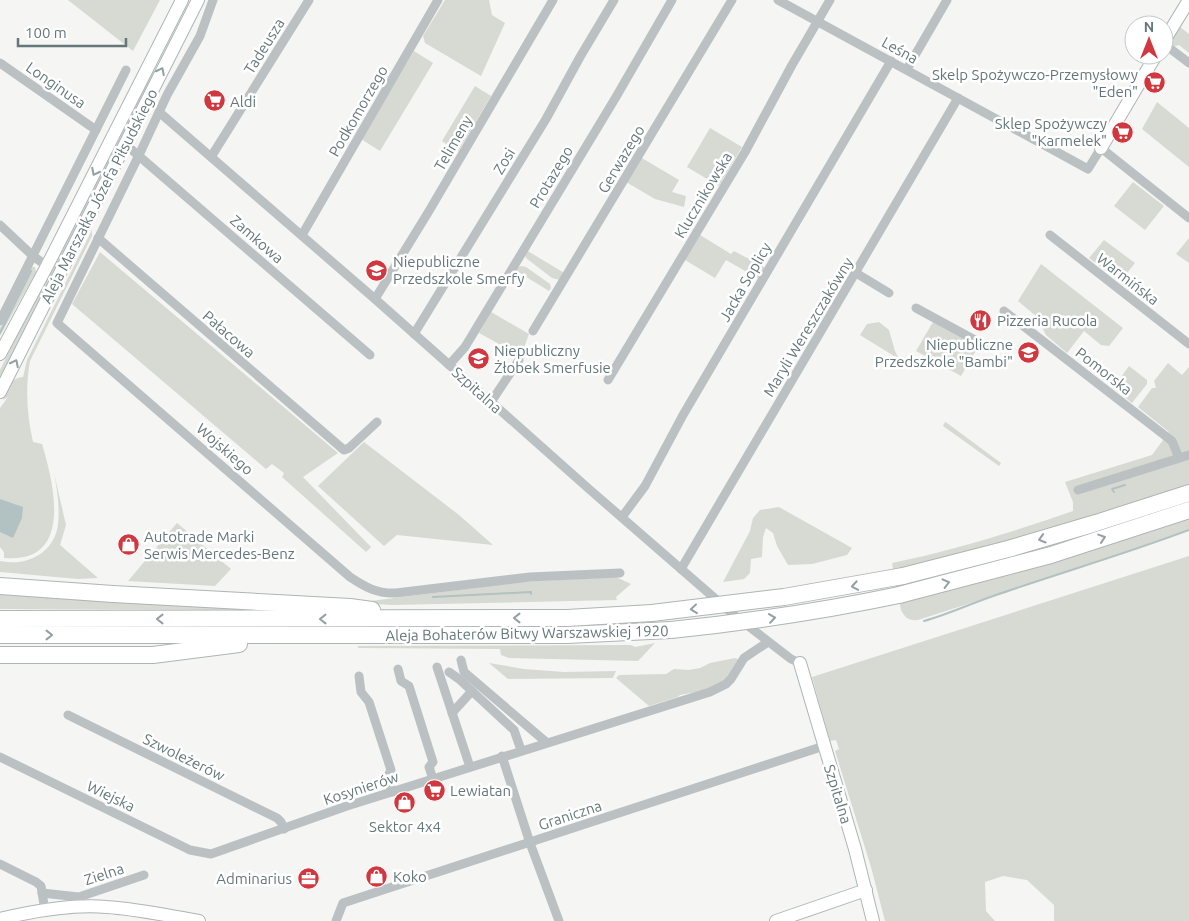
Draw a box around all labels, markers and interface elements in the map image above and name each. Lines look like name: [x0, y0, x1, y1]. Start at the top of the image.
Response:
scale bar: [18, 15, 125, 47]
street label: Tadeusza: [240, 15, 288, 77]
north arrow: [1124, 15, 1174, 65]
text: N: [1144, 19, 1154, 35]
text: 100 m: [25, 24, 67, 41]
street label: Leśna: [879, 33, 921, 67]
street label: Longinusa: [23, 58, 89, 112]
street label: Podkomorzego: [325, 62, 391, 160]
place label: Skelp Spożywczo-Przemysłowy "Eden": [932, 66, 1138, 100]
one-way arrow: [155, 68, 165, 77]
supermarket icon: Skelp Spożywczo-Przemysłowy "Eden": [1142, 71, 1166, 95]
street label: Aleja Marszałka Józefa Piłsudskiego: [37, 86, 161, 306]
supermarket icon: Aldi: [202, 89, 226, 113]
place label: Aldi: [230, 93, 256, 110]
street label: Telimeny: [431, 113, 475, 173]
place label: Sklep Spożywczy "Karmelek": [995, 115, 1107, 149]
supermarket icon: Sklep Spożywczy "Karmelek": [1111, 120, 1135, 144]
street label: Gerwazego: [594, 122, 648, 196]
street label: Protazego: [526, 143, 576, 211]
street label: Zosi: [490, 145, 518, 177]
street label: Klucznikowska: [671, 149, 735, 241]
one-way arrow: [91, 166, 101, 175]
street label: Zamkowa: [227, 211, 287, 267]
street label: Jacka Soplicy: [716, 240, 774, 324]
street label: Warmińska: [1094, 250, 1162, 308]
place label: Niepubliczne Przedszkole Smerfy: [393, 253, 525, 287]
street label: Maryli Wereszczakówny: [760, 254, 856, 400]
school or university icon: Niepubliczne Przedszkole Smerfy: [365, 258, 389, 282]
street label: Pałacowa: [200, 307, 258, 361]
restaurant icon: Pizzeria Rucola: [969, 308, 993, 332]
place label: Pizzeria Rucola: [997, 312, 1097, 329]
place label: Niepubliczne Przedszkole "Bambi": [875, 336, 1013, 370]
school or university icon: Niepubliczne Przedszkole "Bambi": [1017, 341, 1041, 365]
place label: Niepubliczny Żłobek Smerfusie: [494, 342, 611, 376]
street label: Pomorska: [1072, 344, 1136, 398]
school or university icon: Niepubliczny Żłobek Smerfusie: [466, 347, 490, 371]
one-way arrow: [9, 359, 19, 368]
street label: Szpitalna: [449, 363, 505, 417]
street label: Wojskiego: [193, 420, 257, 478]
place label: Autotrade Marki Serwis Mercedes-Benz: [144, 528, 295, 562]
shop icon: Autotrade Marki Serwis Mercedes-Benz: [116, 533, 140, 557]
one-way arrow: [1039, 533, 1047, 543]
one-way arrow: [1097, 534, 1106, 544]
one-way arrow: [942, 578, 951, 589]
one-way arrow: [851, 580, 859, 590]
one-way arrow: [690, 603, 698, 614]
one-way arrow: [512, 613, 520, 623]
one-way arrow: [768, 613, 776, 624]
one-way arrow: [156, 614, 164, 624]
one-way arrow: [318, 614, 326, 624]
street label: Aleja Bohaterów Bitwy Warszawskiej 1920: [385, 622, 669, 644]
one-way arrow: [45, 630, 53, 640]
street label: Szwoleżerów: [140, 730, 228, 784]
street label: Szpitalna: [821, 762, 855, 826]
street label: Kosynierów: [321, 768, 401, 808]
street label: Wiejska: [84, 777, 138, 815]
supermarket icon: Lewiatan: [422, 778, 446, 802]
place label: Lewiatan: [450, 782, 511, 799]
shop icon: Sektor 4x4: [393, 791, 417, 815]
street label: Graniczna: [536, 797, 604, 833]
place label: Sektor 4x4: [369, 818, 441, 835]
street label: Zielna: [82, 860, 126, 888]
shop icon: Koko: [365, 864, 389, 888]
office icon: Adminarius: [296, 866, 320, 890]
place label: Koko: [393, 868, 427, 885]
place label: Adminarius: [216, 870, 292, 887]

